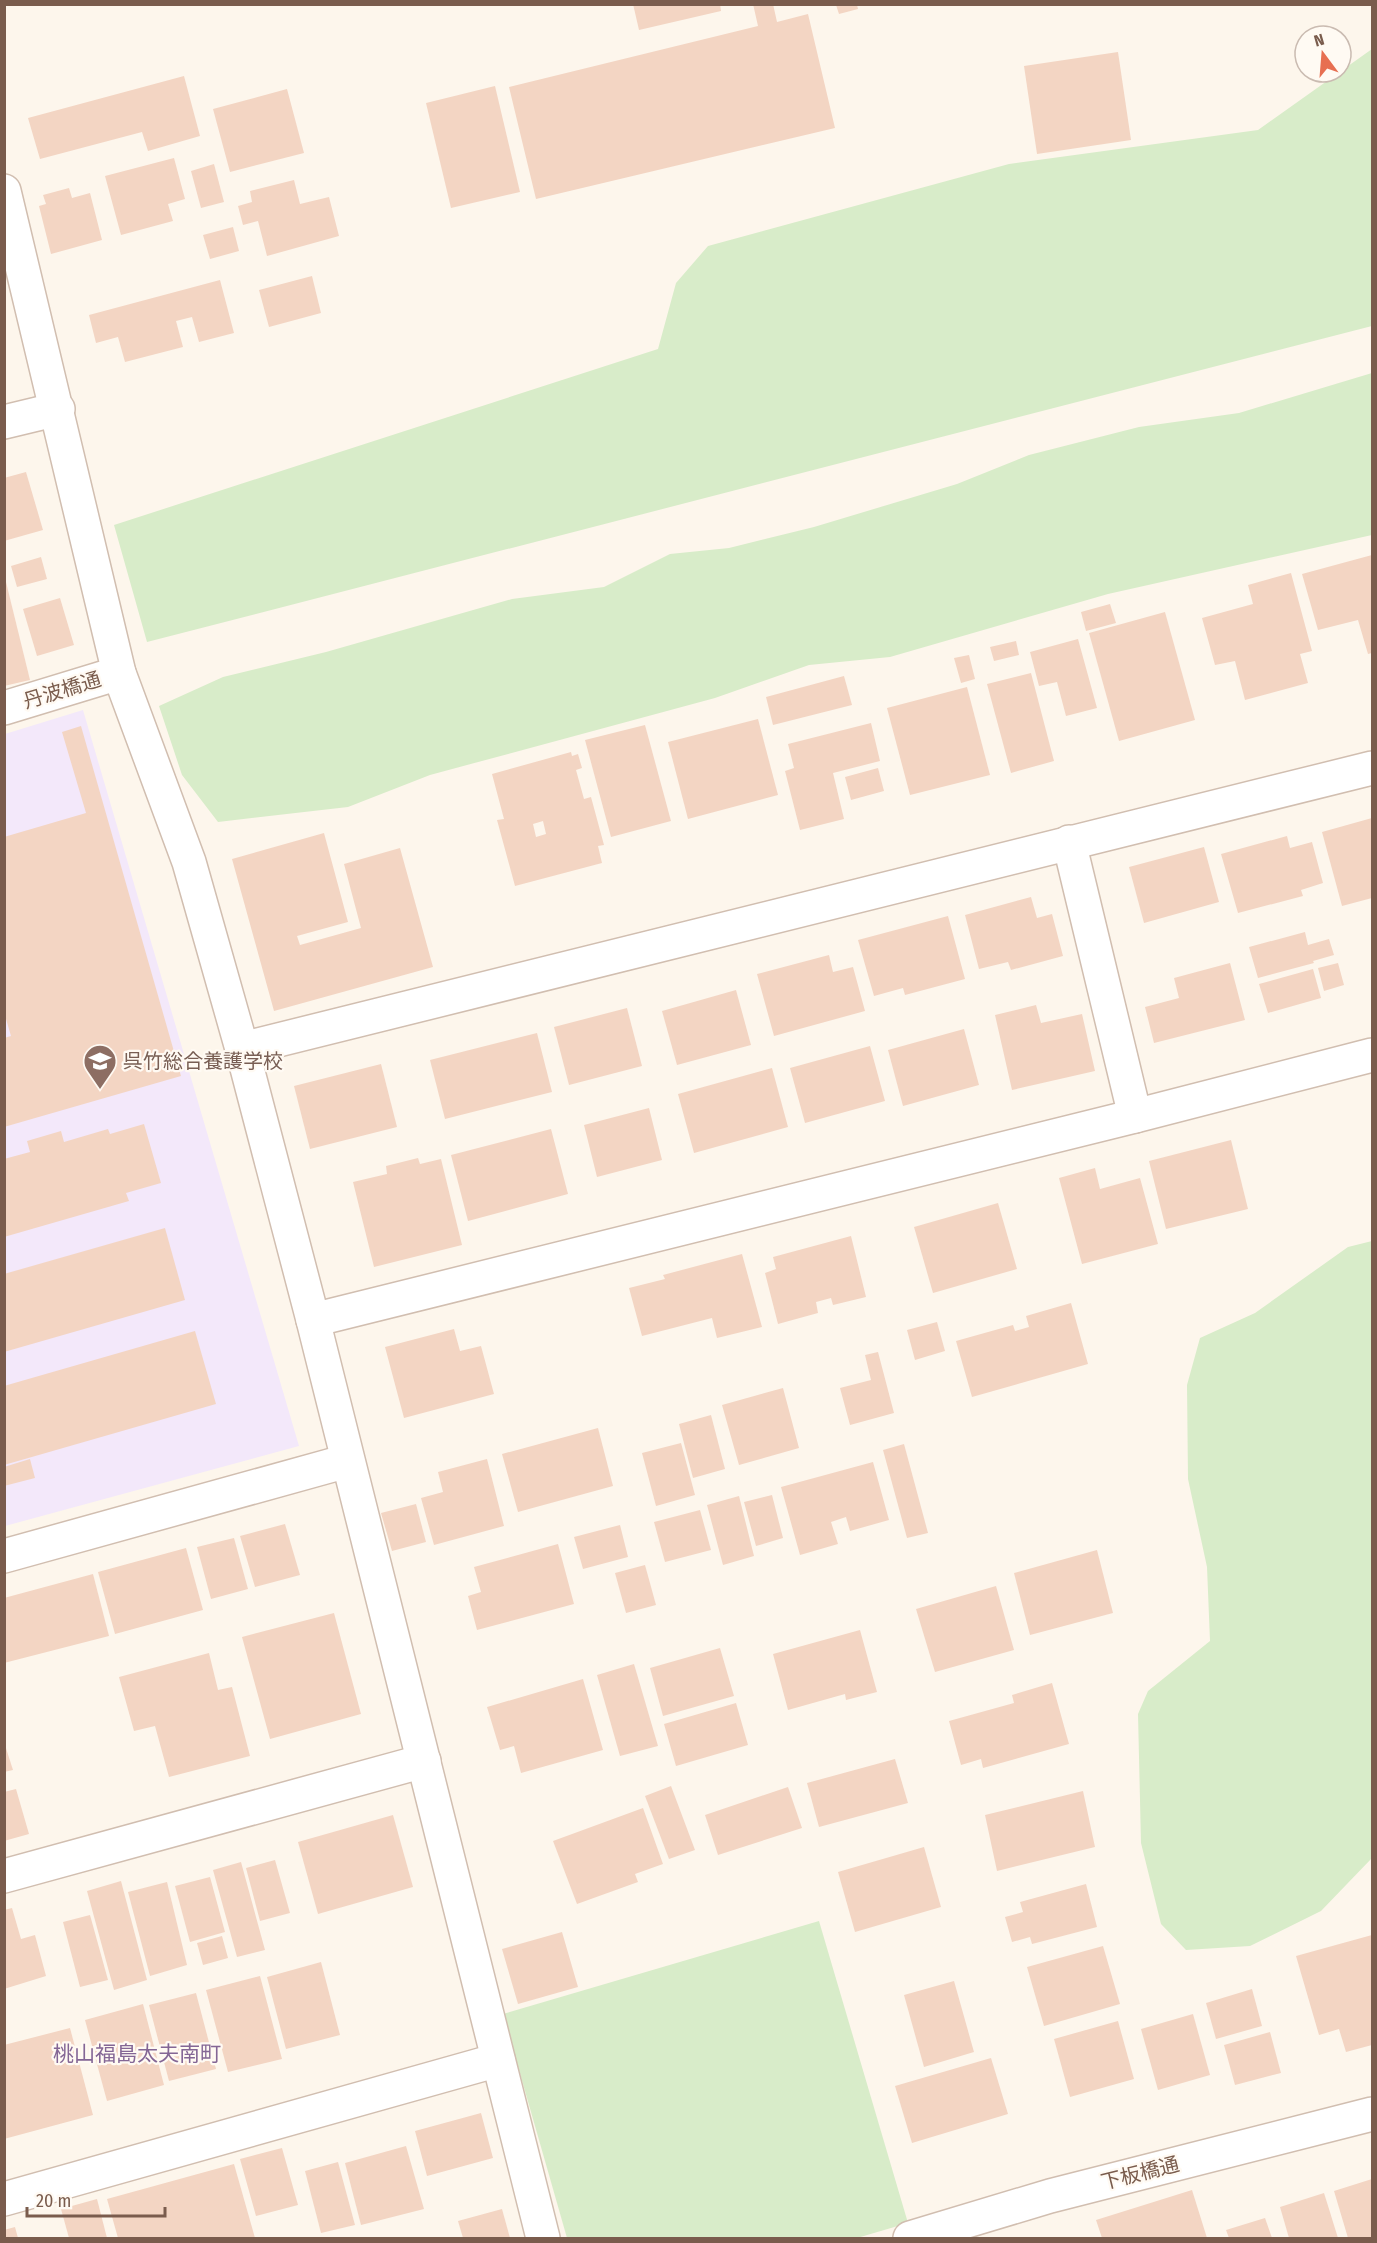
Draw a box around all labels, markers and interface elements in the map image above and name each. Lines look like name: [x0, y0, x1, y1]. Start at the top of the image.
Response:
north arrow: [1293, 24, 1353, 84]
text: N: [1312, 30, 1326, 51]
street label: 丹波橋通: [20, 667, 104, 713]
school or university icon: 呉竹総合養護学校: [82, 1043, 118, 1090]
place label: 呉竹総合養護学校: [123, 1049, 283, 1073]
district label: 桃山福島太夫南町: [53, 2041, 221, 2067]
street label: 下板橋通: [1098, 2152, 1182, 2194]
scale bar: [27, 2180, 165, 2218]
text: 20 m: [36, 2190, 71, 2212]

